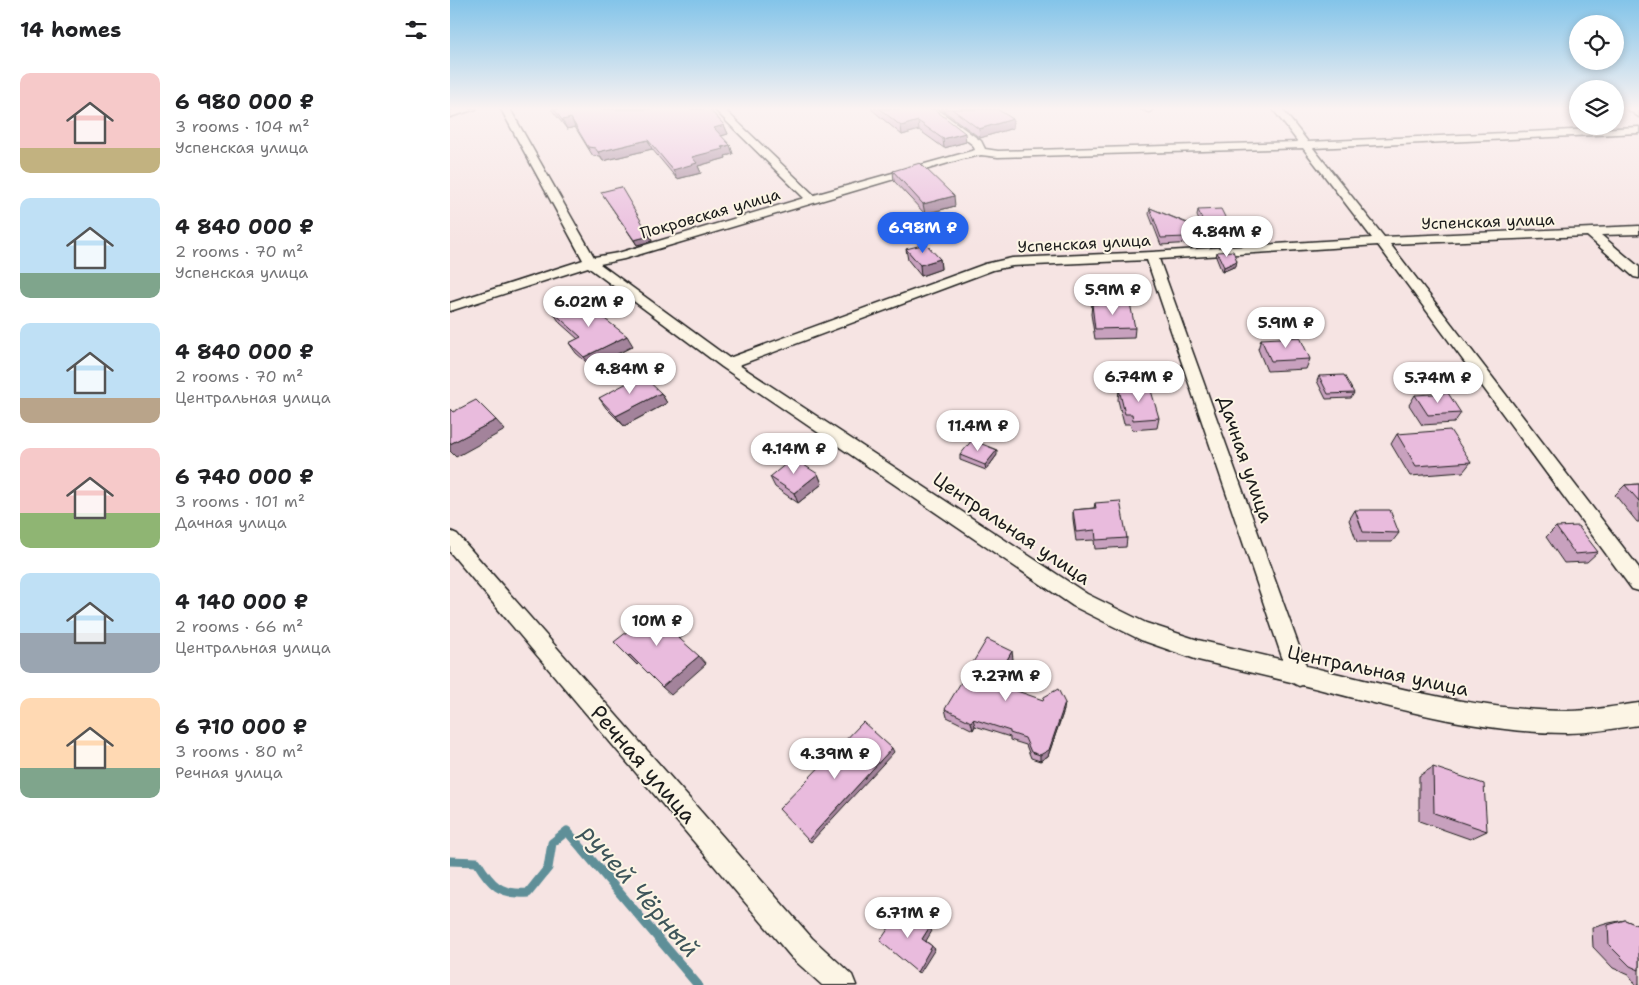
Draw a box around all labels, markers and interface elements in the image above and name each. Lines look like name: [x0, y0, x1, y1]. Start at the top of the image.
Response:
map controls: [1569, 15, 1624, 135]
button: locate: [1569, 15, 1624, 70]
text: 14 homes: [20, 16, 121, 44]
icon: filters: [402, 16, 430, 44]
button: layers: [1569, 80, 1624, 135]
text: 6 980 000 ₽: [175, 88, 314, 116]
icon: home: [60, 93, 120, 153]
text: 3 rooms · 104 m²: [175, 116, 310, 137]
text: Успенская улица: [175, 137, 308, 158]
street label: Покровская улица: [638, 183, 783, 243]
street label: Успенская улица: [1421, 209, 1555, 234]
pin: 6.98M ₽: [877, 212, 969, 254]
text: 4 840 000 ₽: [175, 213, 314, 241]
pin: 4.84M ₽: [1181, 216, 1273, 258]
text: 6.98M ₽: [889, 217, 957, 238]
icon: home: [60, 218, 120, 278]
text: 4.84M ₽: [1192, 221, 1262, 242]
street label: Успенская улица: [1017, 230, 1151, 257]
text: 2 rooms · 70 m²: [175, 241, 303, 262]
text: Успенская улица: [175, 262, 308, 283]
pin: 5.9M ₽: [1072, 274, 1154, 316]
text: 5.9M ₽: [1085, 279, 1141, 300]
pin: 6.02M ₽: [543, 286, 635, 328]
text: 6.02M ₽: [554, 291, 624, 312]
pin: 5.9M ₽: [1245, 306, 1327, 349]
text: 5.9M ₽: [1258, 312, 1314, 333]
text: 4 840 000 ₽: [175, 338, 314, 366]
icon: home: [60, 343, 120, 403]
pin: 4.84M ₽: [584, 352, 676, 395]
text: 4.84M ₽: [595, 358, 665, 379]
pin: 6.74M ₽: [1093, 360, 1185, 403]
pin: 5.74M ₽: [1392, 362, 1484, 404]
text: 2 rooms · 70 m²: [175, 366, 303, 387]
text: 6.74M ₽: [1104, 366, 1174, 387]
text: 5.74M ₽: [1404, 367, 1472, 388]
text: Центральная улица: [175, 387, 331, 408]
street label: Дачная улица: [1212, 392, 1279, 526]
pin: 11.4M ₽: [932, 410, 1024, 452]
text: 11.4M ₽: [947, 415, 1009, 436]
pin: 4.14M ₽: [748, 432, 840, 475]
text: 4.14M ₽: [762, 438, 826, 459]
text: 6 740 000 ₽: [175, 463, 314, 491]
street label: Центральная улица: [928, 466, 1095, 591]
icon: home: [60, 468, 120, 528]
text: 3 rooms · 101 m²: [175, 491, 305, 512]
text: Дачная улица: [175, 512, 287, 533]
text: 4 140 000 ₽: [175, 588, 309, 616]
icon: home: [60, 593, 120, 653]
pin: 10M ₽: [622, 604, 692, 647]
text: 10M ₽: [631, 610, 683, 631]
text: 2 rooms · 66 m²: [175, 616, 303, 637]
text: Центральная улица: [175, 637, 331, 658]
street label: Центральная улица: [1285, 639, 1471, 702]
pin: 7.27M ₽: [960, 660, 1052, 702]
text: 7.27M ₽: [972, 665, 1040, 686]
street label: Речная улица: [584, 699, 703, 830]
text: 6 710 000 ₽: [175, 713, 308, 741]
icon: home: [60, 718, 120, 778]
pin: 4.39M ₽: [789, 738, 881, 780]
text: 3 rooms · 80 m²: [175, 741, 303, 762]
text: 4.39M ₽: [800, 743, 870, 764]
text: Речная улица: [175, 762, 283, 783]
water label: ручей Чёрный: [573, 817, 707, 964]
pin: 6.71M ₽: [862, 896, 954, 939]
text: 6.71M ₽: [876, 902, 940, 923]

